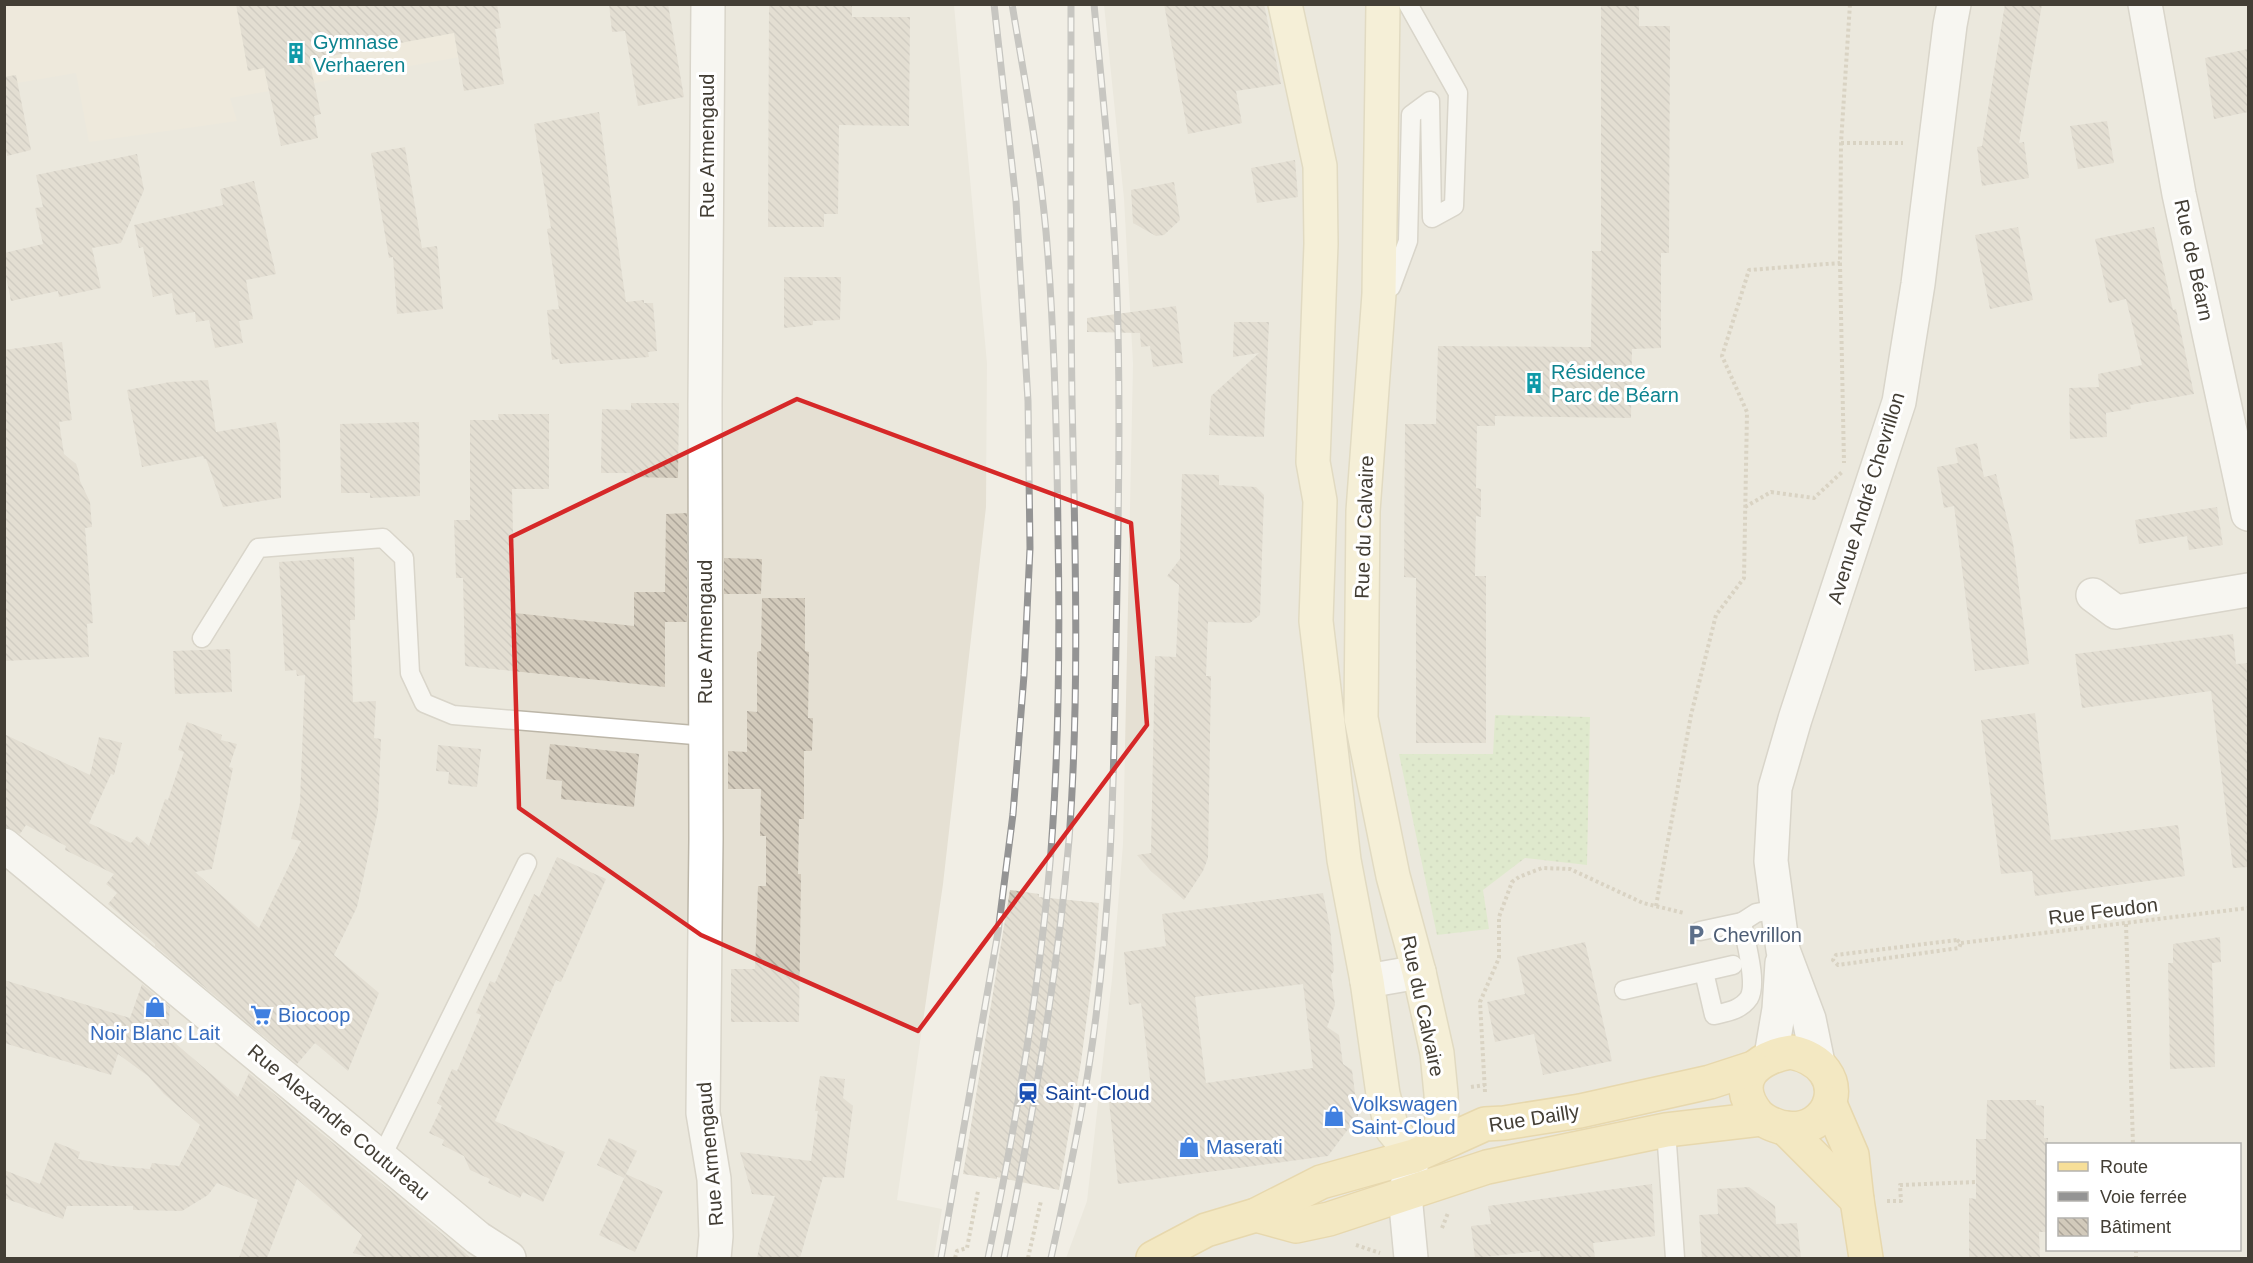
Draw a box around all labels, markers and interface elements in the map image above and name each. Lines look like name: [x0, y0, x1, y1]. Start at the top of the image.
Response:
place label: Gymnase Verhaeren: [313, 31, 405, 76]
building icon: Gymnase Verhaeren: [284, 41, 308, 65]
street label: Rue Armengaud: [696, 74, 718, 218]
street label: Rue de Béarn: [2170, 197, 2218, 323]
place label: Résidence Parc de Béarn: [1551, 361, 1679, 406]
building icon: Résidence Parc de Béarn: [1522, 371, 1546, 395]
street label: Avenue André Chevrillon: [1823, 390, 1909, 606]
street label: Rue du Calvaire: [1351, 455, 1377, 599]
street label: Rue Armengaud: [694, 560, 716, 704]
street label: Rue Feudon: [2047, 893, 2159, 929]
parking icon: Chevrillon: [1684, 923, 1708, 947]
place label: Chevrillon: [1713, 924, 1802, 946]
street label: Rue du Calvaire: [1397, 934, 1449, 1078]
shop icon: Noir Blanc Lait: [143, 995, 167, 1019]
supermarket icon: Biocoop: [249, 1003, 273, 1027]
place label: Biocoop: [278, 1004, 350, 1026]
place label: Noir Blanc Lait: [90, 1022, 220, 1044]
street label: Rue Alexandre Coutureau: [244, 1040, 434, 1204]
street label: Rue Armengaud: [693, 1081, 727, 1227]
station icon: Saint-Cloud: [1016, 1081, 1040, 1105]
place label: Saint-Cloud: [1045, 1082, 1150, 1104]
place label: Volkswagen Saint-Cloud: [1351, 1093, 1458, 1138]
street label: Rue Dailly: [1487, 1100, 1581, 1136]
shop icon: Volkswagen Saint-Cloud: [1322, 1104, 1346, 1128]
shop icon: Maserati: [1177, 1135, 1201, 1159]
place label: Maserati: [1206, 1136, 1283, 1158]
legend: [2046, 1143, 2241, 1251]
text: Route: [2100, 1157, 2148, 1177]
text: Voie ferrée: [2100, 1187, 2187, 1207]
text: Bâtiment: [2100, 1217, 2171, 1237]

